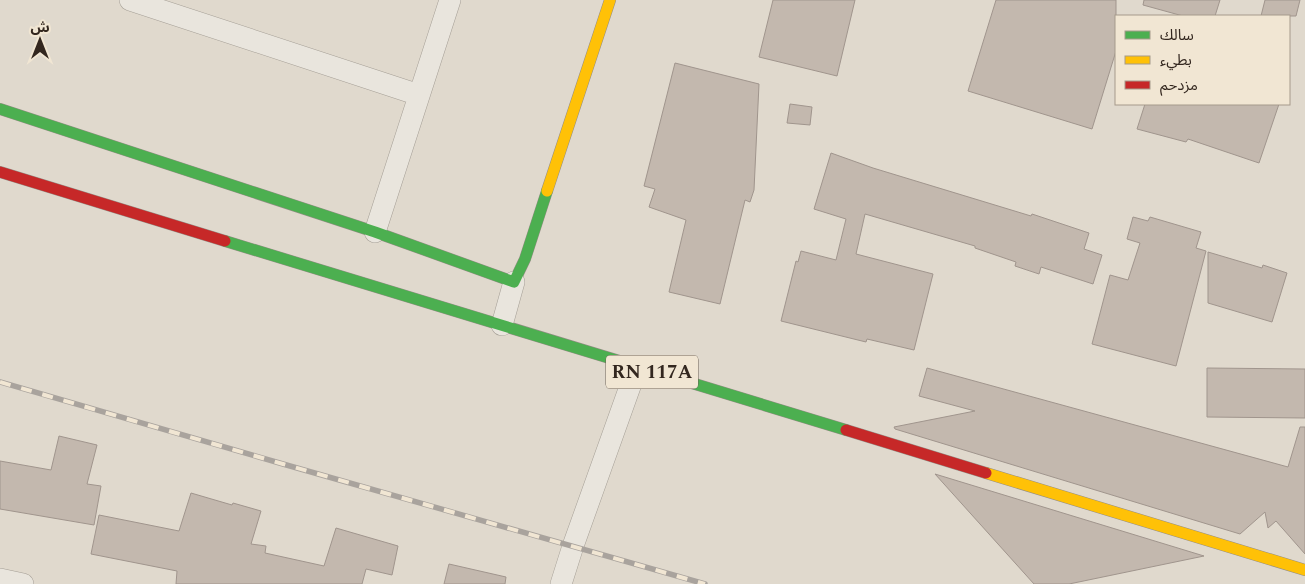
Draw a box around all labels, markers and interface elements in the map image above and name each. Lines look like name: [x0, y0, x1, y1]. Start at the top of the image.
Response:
north arrow: [15, 15, 65, 65]
legend: [1115, 15, 1290, 105]
text: ش: [30, 17, 50, 38]
text: سالك: [1160, 24, 1194, 47]
text: بطيء: [1160, 49, 1192, 72]
text: مزدحم: [1160, 74, 1198, 97]
road number: RN 117A: [606, 356, 698, 388]

